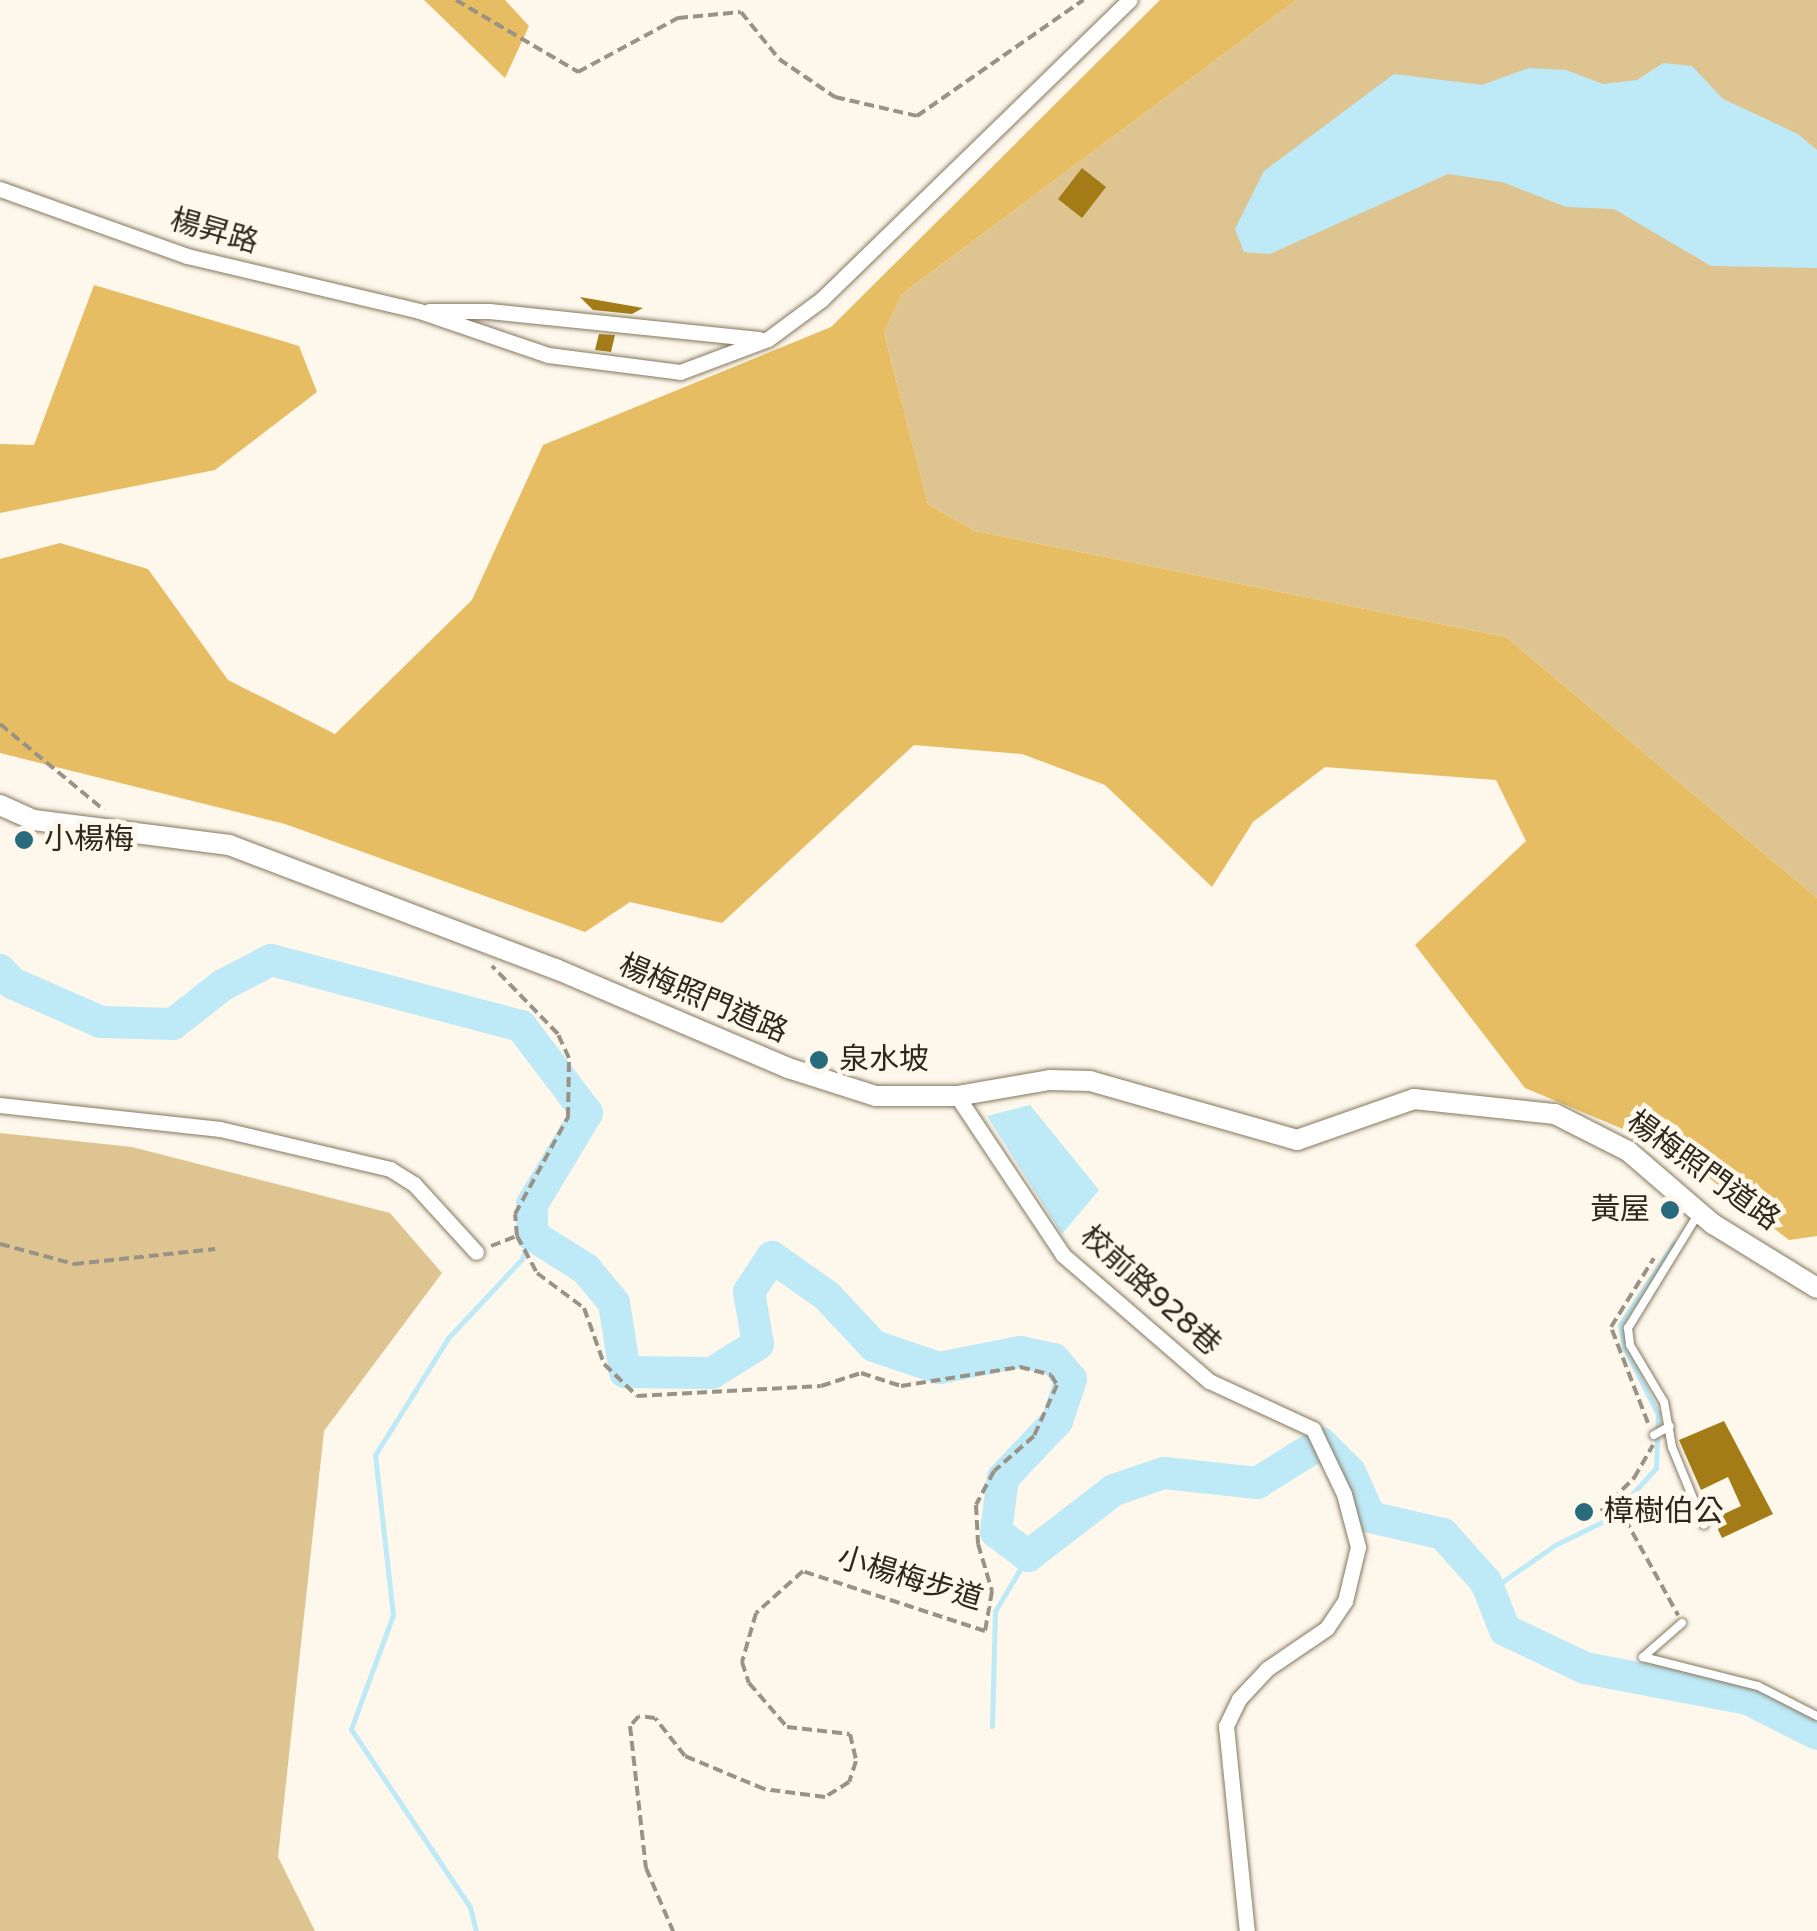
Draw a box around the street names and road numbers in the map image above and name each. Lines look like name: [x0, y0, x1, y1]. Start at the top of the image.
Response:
street label: 楊昇路: [166, 202, 262, 262]
street label: 楊梅照門道路: [613, 947, 793, 1051]
street label: 楊梅照門道路: [1620, 1104, 1786, 1238]
street label: 校前路928巷: [1072, 1219, 1228, 1363]
street label: 小楊梅步道: [833, 1540, 987, 1618]

